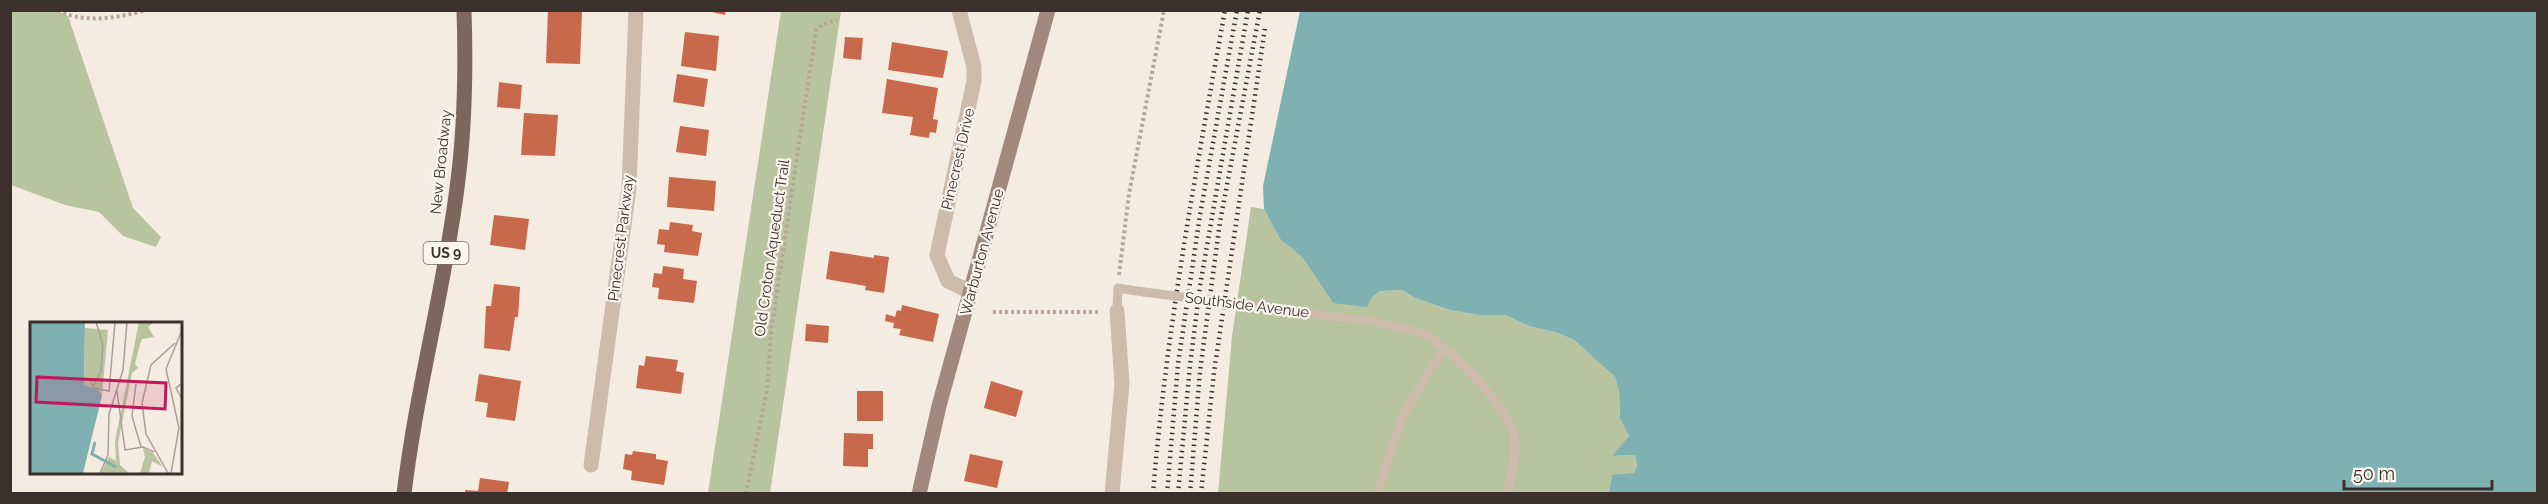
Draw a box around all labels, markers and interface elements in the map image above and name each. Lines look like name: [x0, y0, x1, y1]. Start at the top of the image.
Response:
street label: Pinecrest Drive: [938, 106, 979, 212]
street label: New Broadway: [427, 109, 455, 215]
street label: Old Croton Aqueduct Trail: [751, 157, 793, 338]
street label: Pinecrest Parkway: [604, 174, 638, 302]
street label: Warburton Avenue: [956, 187, 1008, 317]
road number: US 9: [424, 242, 468, 264]
street label: Southside Avenue: [1184, 288, 1310, 322]
inset map: [30, 322, 182, 474]
scale bar: [2344, 453, 2492, 491]
text: 50 m: [2353, 463, 2395, 484]

